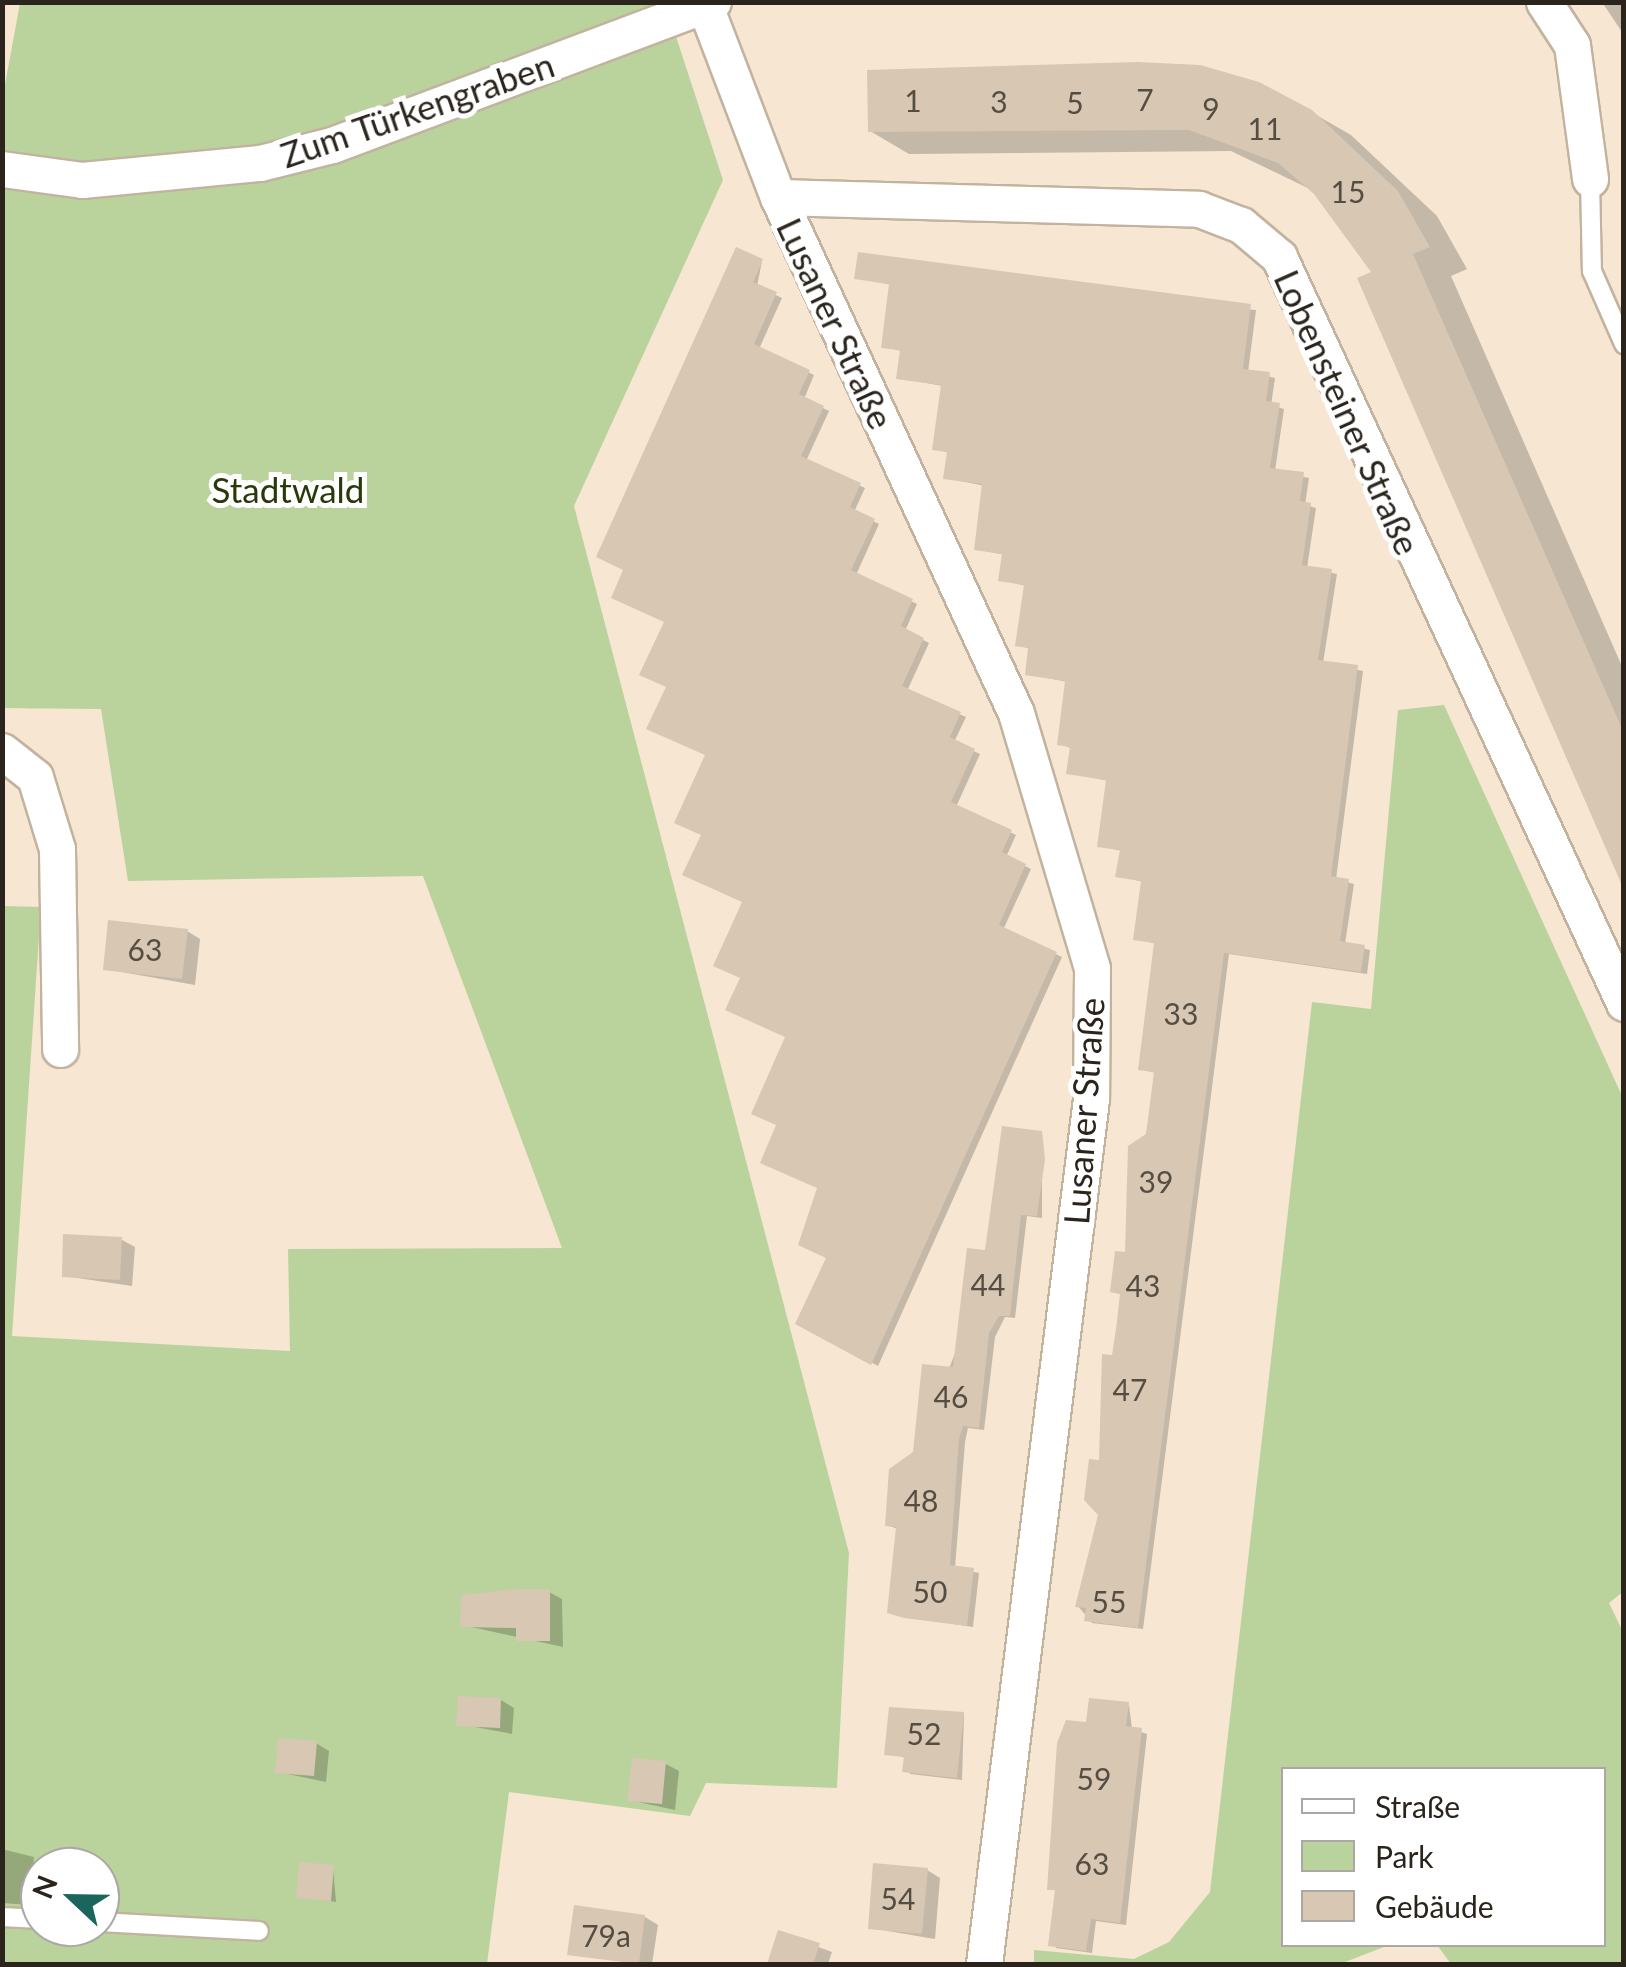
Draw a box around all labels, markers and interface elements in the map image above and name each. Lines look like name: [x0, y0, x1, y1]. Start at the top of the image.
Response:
street label: Zum Türkengraben: [274, 42, 560, 176]
house number: 7: [1136, 81, 1154, 117]
house number: 1: [904, 82, 922, 118]
house number: 3: [990, 83, 1008, 119]
house number: 5: [1066, 84, 1084, 120]
house number: 9: [1202, 90, 1220, 126]
house number: 11: [1248, 110, 1282, 146]
house number: 15: [1331, 173, 1365, 209]
street label: Lusaner Straße: [769, 211, 903, 435]
street label: Lobensteiner Straße: [1266, 263, 1430, 561]
park label: Stadtwald: [212, 468, 364, 510]
house number: 63: [128, 931, 162, 967]
house number: 33: [1164, 995, 1198, 1031]
street label: Lusaner Straße: [1054, 996, 1112, 1226]
house number: 39: [1139, 1163, 1173, 1199]
house number: 44: [971, 1266, 1005, 1302]
house number: 43: [1126, 1267, 1160, 1303]
house number: 47: [1113, 1371, 1147, 1407]
house number: 46: [934, 1378, 968, 1414]
house number: 48: [904, 1482, 938, 1518]
house number: 50: [913, 1573, 947, 1609]
house number: 55: [1092, 1583, 1126, 1619]
house number: 52: [907, 1715, 941, 1751]
house number: 59: [1077, 1760, 1111, 1796]
legend: [1281, 1767, 1606, 1947]
text: Straße: [1375, 1788, 1460, 1824]
text: Park: [1375, 1838, 1434, 1874]
house number: 63: [1075, 1845, 1109, 1881]
north arrow: [20, 1847, 120, 1947]
text: N: [24, 1870, 64, 1903]
house number: 54: [881, 1880, 915, 1916]
text: Gebäude: [1375, 1888, 1494, 1924]
house number: 79a: [581, 1917, 631, 1953]

